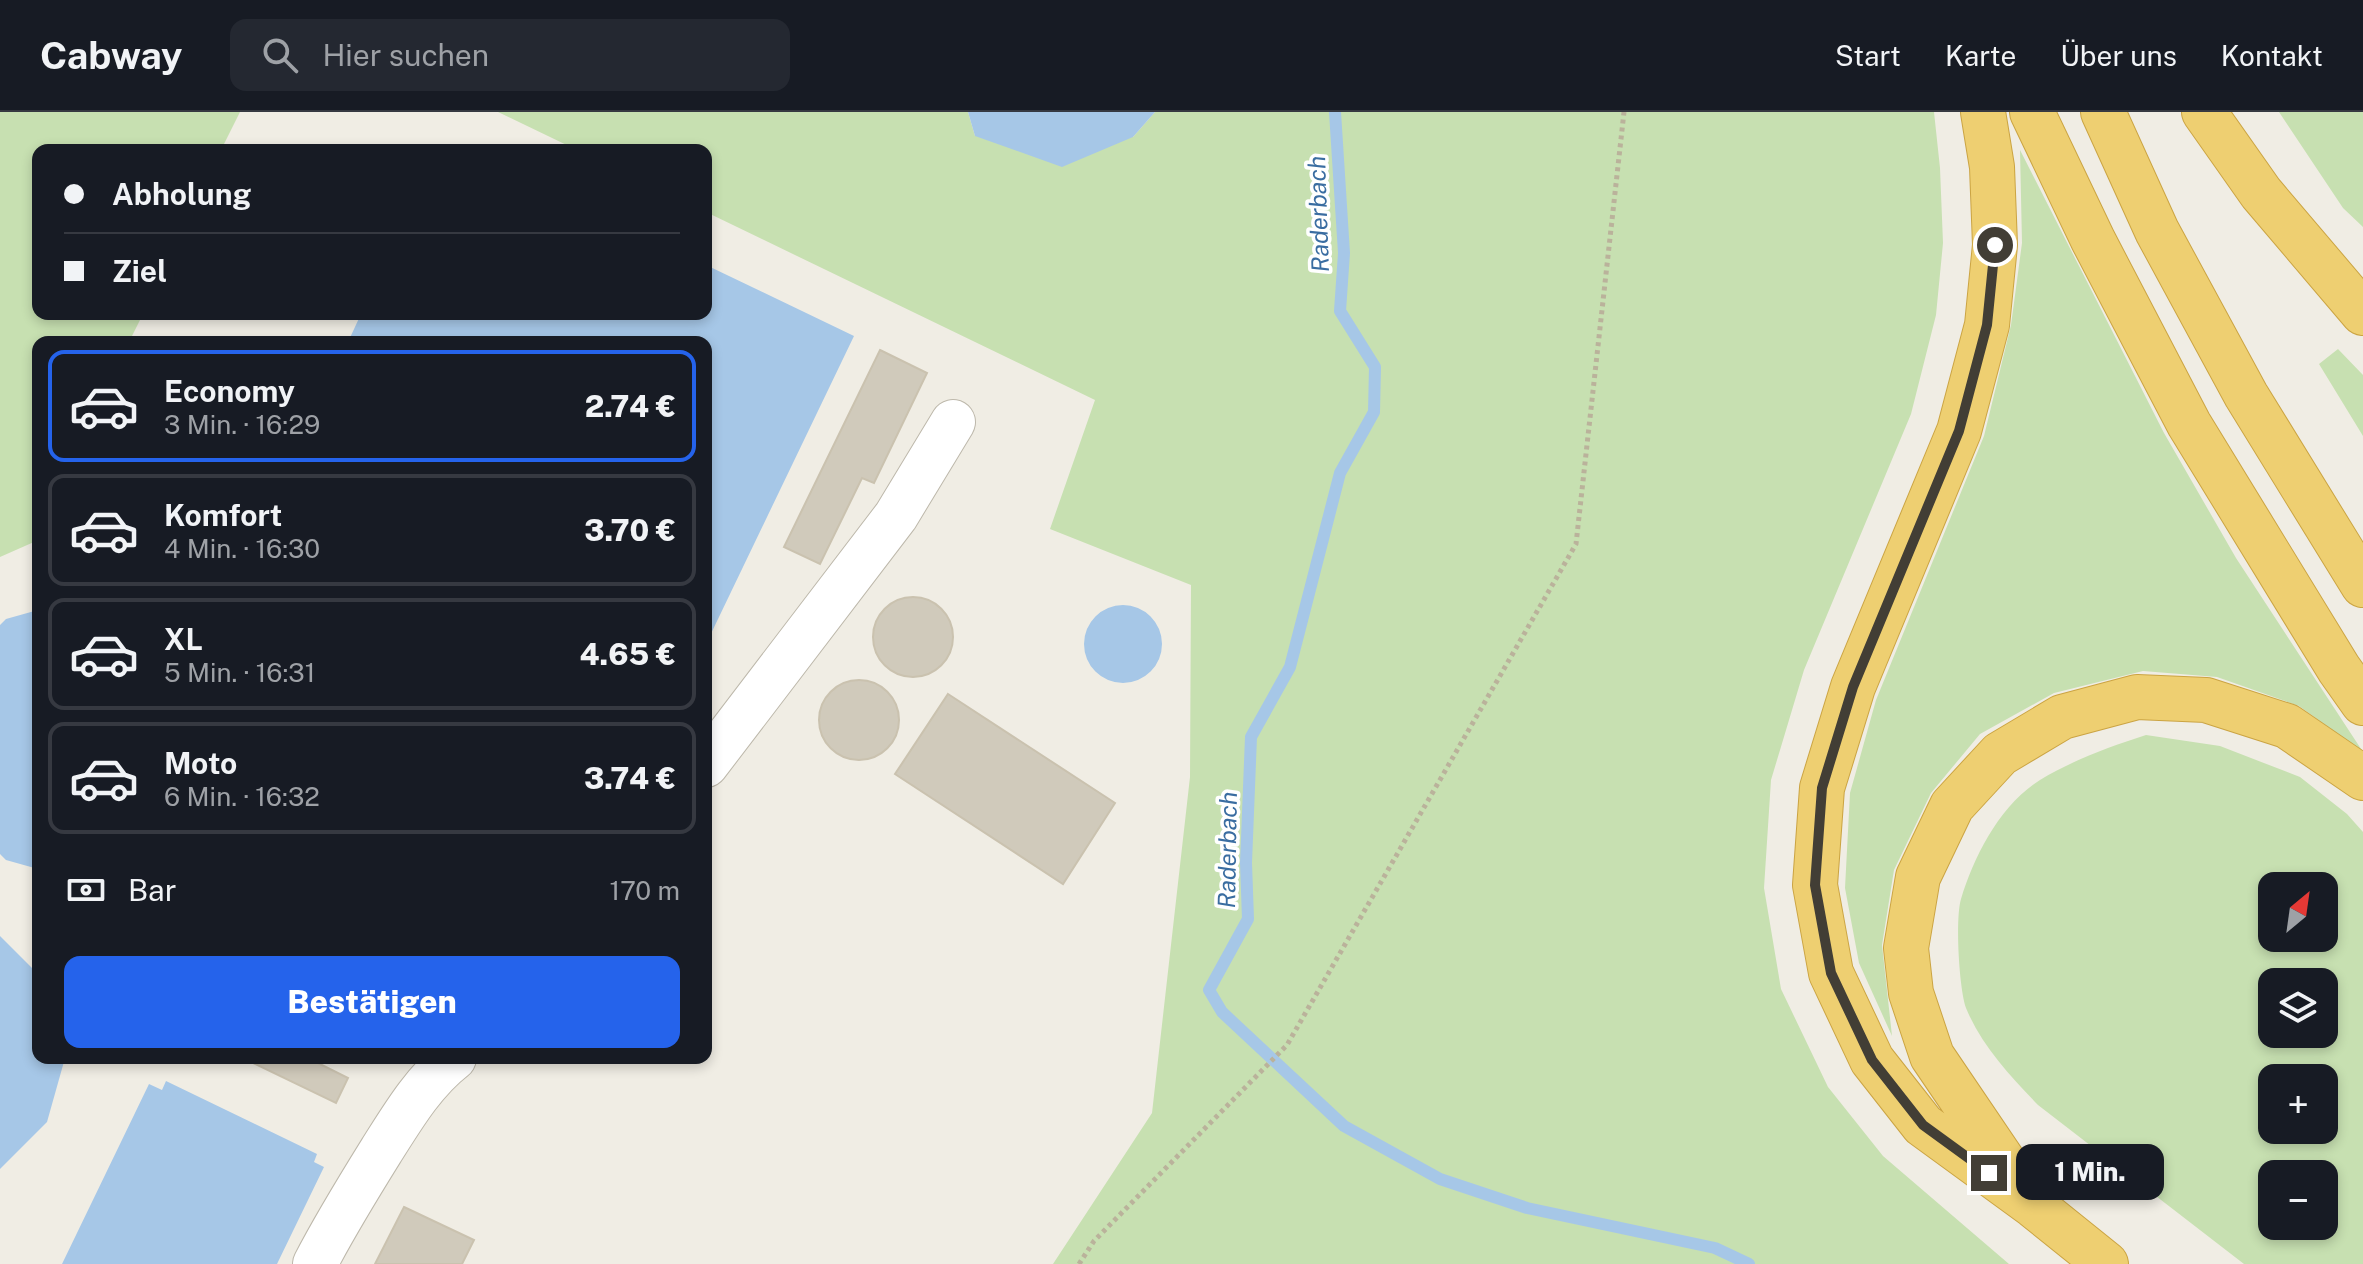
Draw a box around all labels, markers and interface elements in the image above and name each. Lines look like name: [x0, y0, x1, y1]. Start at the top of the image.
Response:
search box: [230, 19, 790, 91]
text: Cabway: [40, 33, 182, 78]
icon: search: [258, 33, 302, 77]
text: Hier suchen: [322, 37, 489, 73]
text: Start: [1835, 39, 1901, 72]
text: Karte: [1945, 39, 2016, 72]
text: Über uns: [2060, 39, 2177, 72]
text: Kontakt: [2221, 39, 2323, 72]
water label: Raderbach: [1302, 155, 1334, 273]
text: Abholung: [112, 176, 251, 212]
route start: [1977, 227, 2013, 263]
text: Ziel: [112, 253, 167, 289]
icon: car: [68, 370, 140, 442]
text: Economy: [164, 373, 295, 409]
text: 2.74 €: [585, 388, 676, 424]
text: 3 Min. · 16:29: [164, 409, 320, 440]
icon: car: [68, 494, 140, 566]
text: Komfort: [164, 497, 282, 533]
text: 3.70 €: [584, 512, 676, 548]
text: 4 Min. · 16:30: [164, 533, 320, 564]
icon: car: [68, 618, 140, 690]
text: XL: [164, 621, 203, 657]
text: 4.65 €: [579, 636, 676, 672]
text: 5 Min. · 16:31: [164, 657, 315, 688]
icon: car: [68, 742, 140, 814]
text: Moto: [164, 745, 237, 781]
text: 3.74 €: [584, 760, 676, 796]
text: 6 Min. · 16:32: [164, 781, 320, 812]
water label: Raderbach: [1212, 791, 1242, 909]
icon: cash: [64, 868, 108, 912]
text: Bar: [128, 872, 176, 908]
north arrow: [2258, 872, 2338, 952]
map controls: [2258, 872, 2338, 1240]
text: 170 m: [610, 875, 680, 906]
button: Bestätigen: [64, 956, 680, 1048]
button: layers: [2258, 968, 2338, 1048]
button: +: [2258, 1064, 2338, 1144]
callout: 1 Min.: [2017, 1145, 2165, 1201]
route end: [1971, 1155, 2007, 1191]
text: 1 Min.: [2054, 1156, 2126, 1187]
button: −: [2258, 1160, 2338, 1240]

